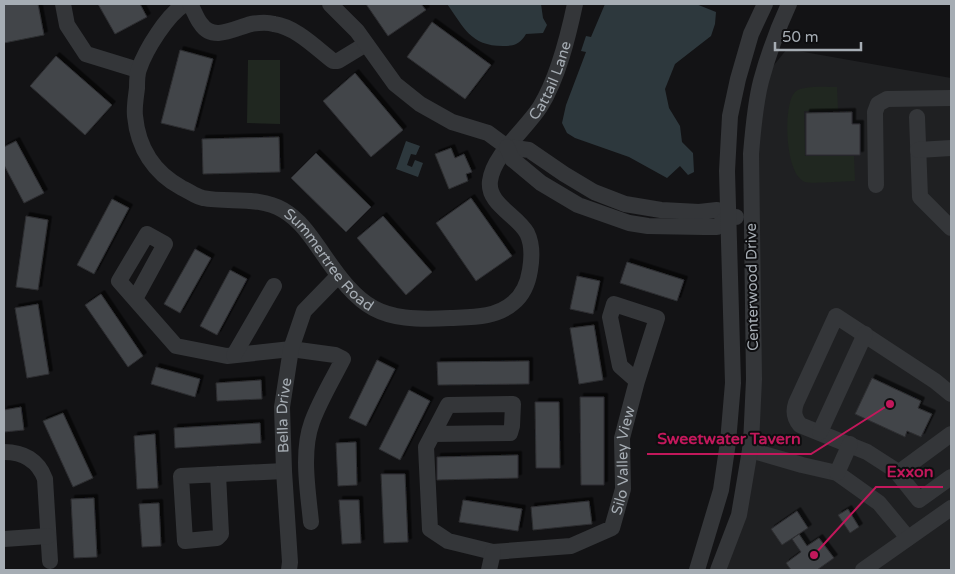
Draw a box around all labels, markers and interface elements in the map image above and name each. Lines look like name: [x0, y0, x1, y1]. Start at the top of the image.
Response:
scale bar: [775, 20, 861, 52]
text: 50 m: [782, 28, 819, 46]
street label: Cattail Lane: [525, 39, 575, 124]
street label: Summertree Road: [281, 204, 377, 315]
street label: Centerwood Drive: [742, 223, 762, 351]
street label: Bella Drive: [273, 376, 295, 453]
street label: Silo Valley View: [607, 404, 639, 517]
callout: Sweetwater Tavern: [647, 423, 811, 454]
text: Sweetwater Tavern: [657, 429, 801, 449]
callout: Exxon: [876, 456, 943, 487]
text: Exxon: [886, 462, 934, 482]

